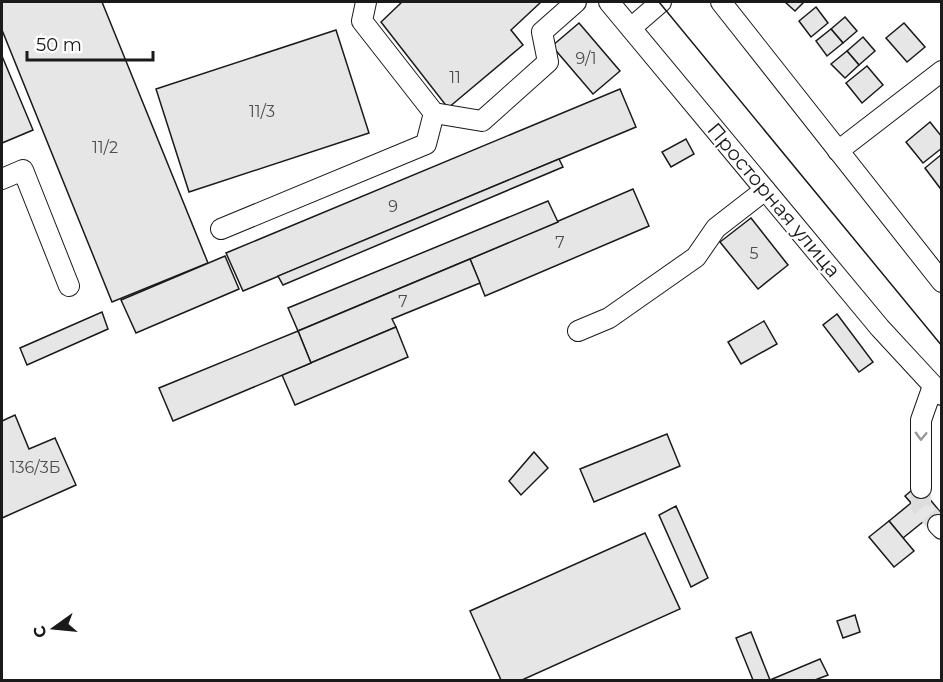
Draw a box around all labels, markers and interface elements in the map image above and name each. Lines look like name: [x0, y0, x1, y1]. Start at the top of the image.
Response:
scale bar: [27, 24, 153, 62]
text: 50 m: [36, 34, 82, 56]
house number: 9/1: [575, 49, 597, 68]
house number: 11: [449, 68, 461, 87]
house number: 11/3: [249, 102, 275, 121]
street label: Просторная улица: [702, 118, 846, 282]
house number: 11/2: [92, 138, 118, 157]
house number: 9: [388, 197, 398, 216]
house number: 7: [555, 233, 565, 252]
house number: 5: [749, 244, 759, 263]
house number: 7: [398, 292, 408, 311]
one-way arrow: [914, 431, 927, 440]
house number: 136/3Б: [10, 458, 60, 477]
north arrow: [24, 598, 84, 658]
text: С: [29, 623, 51, 640]

